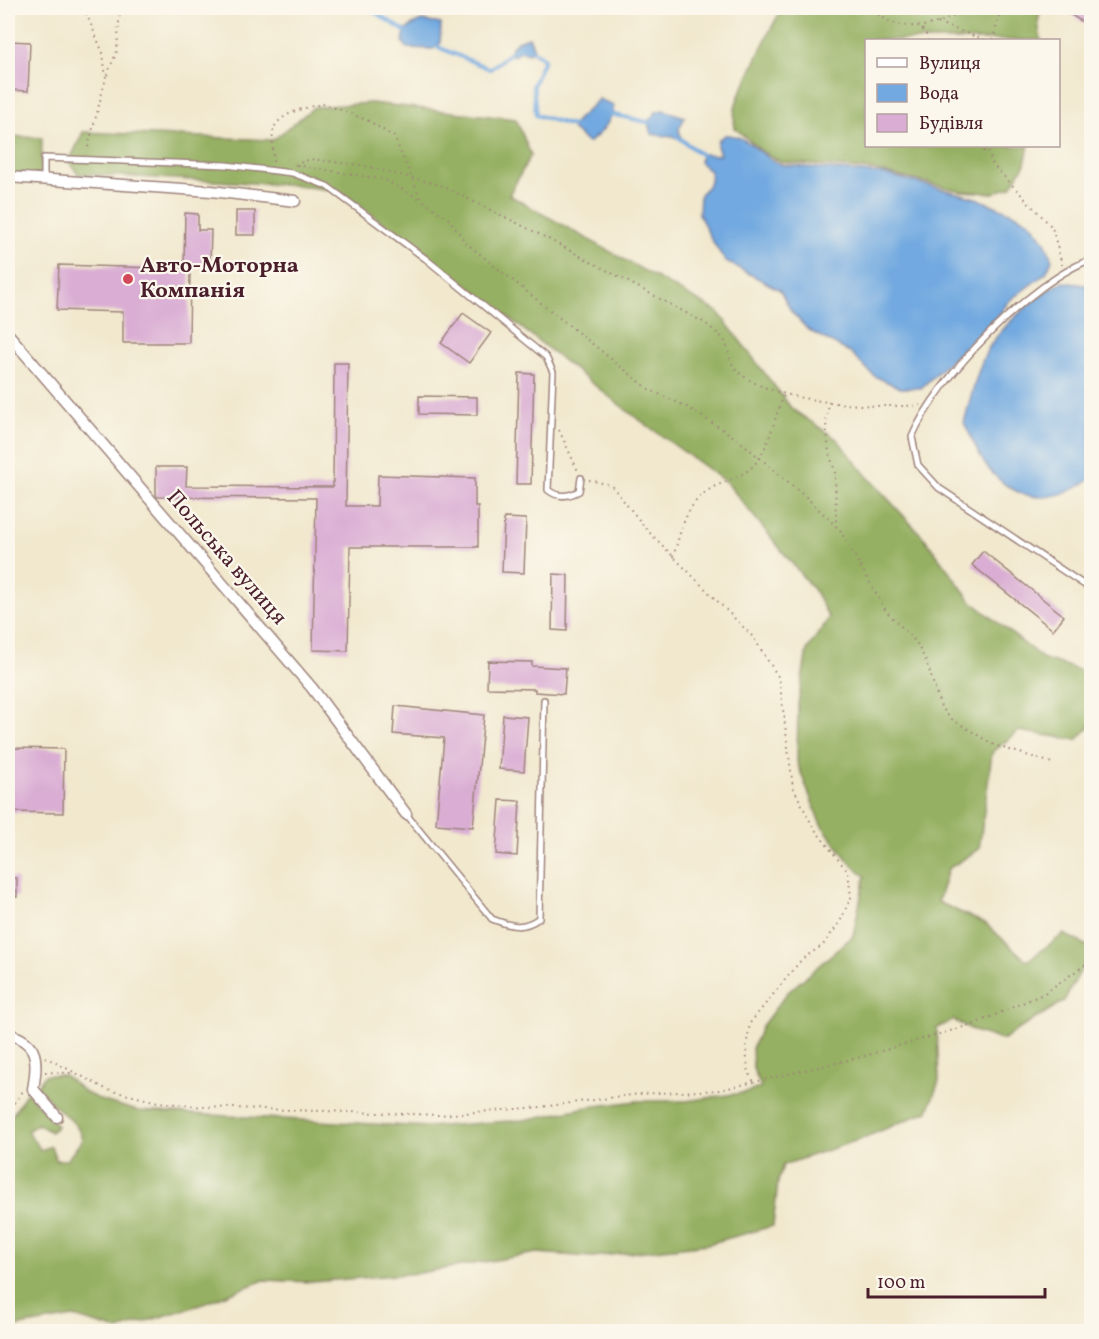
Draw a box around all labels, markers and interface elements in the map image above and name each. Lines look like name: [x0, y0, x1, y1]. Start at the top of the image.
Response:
legend: [865, 39, 1060, 147]
text: Вулиця: [919, 52, 981, 77]
text: Вода: [919, 82, 959, 107]
text: Будівля: [919, 112, 983, 137]
place label: Авто-Моторна Компанія: [140, 251, 299, 307]
marker: Авто-Моторна Компанія: [121, 272, 135, 286]
street label: Польська вулиця: [158, 484, 294, 632]
scale bar: [868, 1261, 1045, 1299]
text: 100 m: [877, 1271, 926, 1296]

